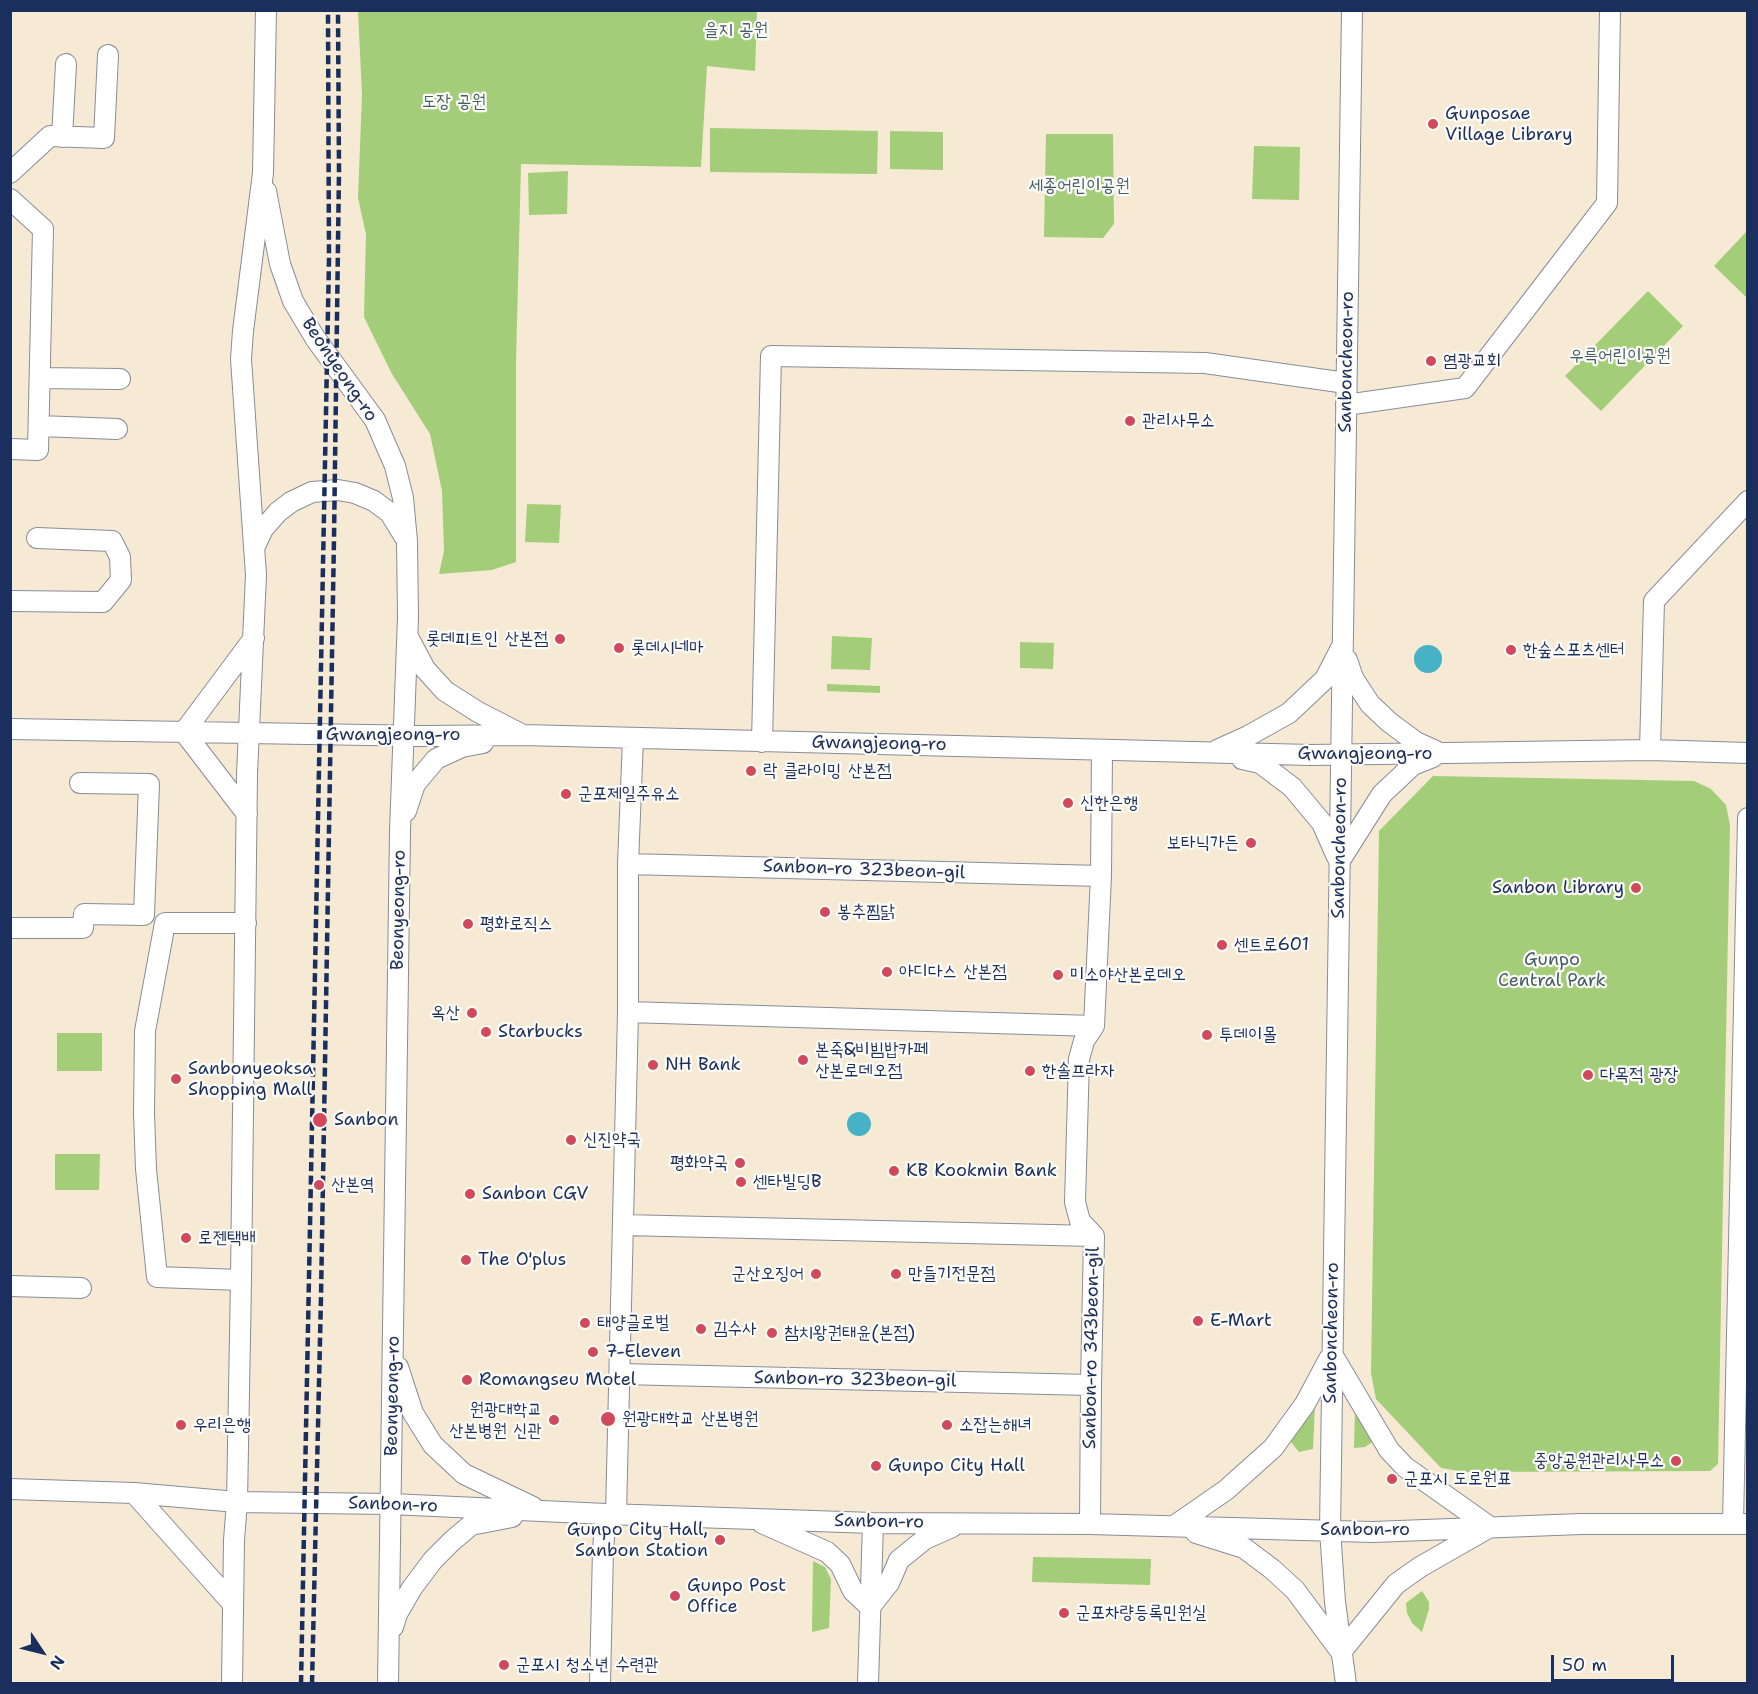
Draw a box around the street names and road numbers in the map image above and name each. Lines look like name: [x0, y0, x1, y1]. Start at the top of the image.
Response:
street label: Sanboncheon-ro: [1335, 291, 1359, 433]
street label: Beonyeong-ro: [296, 314, 382, 426]
street label: Gwangjeong-ro: [326, 724, 460, 746]
street label: Gwangjeong-ro: [811, 732, 947, 756]
street label: Gwangjeong-ro: [1298, 743, 1432, 765]
street label: Sanboncheon-ro: [1328, 777, 1352, 919]
street label: Beonyeong-ro: [387, 850, 411, 970]
street label: Sanbon-ro 323beon-gil: [762, 856, 966, 884]
street label: Sanbon-ro 343beon-gil: [1079, 1247, 1105, 1449]
street label: Sanboncheon-ro: [1320, 1262, 1344, 1404]
street label: Beonyeong-ro: [381, 1336, 405, 1456]
street label: Sanbon-ro 323beon-gil: [754, 1367, 956, 1393]
street label: Sanbon-ro: [348, 1493, 438, 1517]
street label: Sanbon-ro: [834, 1510, 924, 1534]
street label: Sanbon-ro: [1320, 1519, 1410, 1541]

